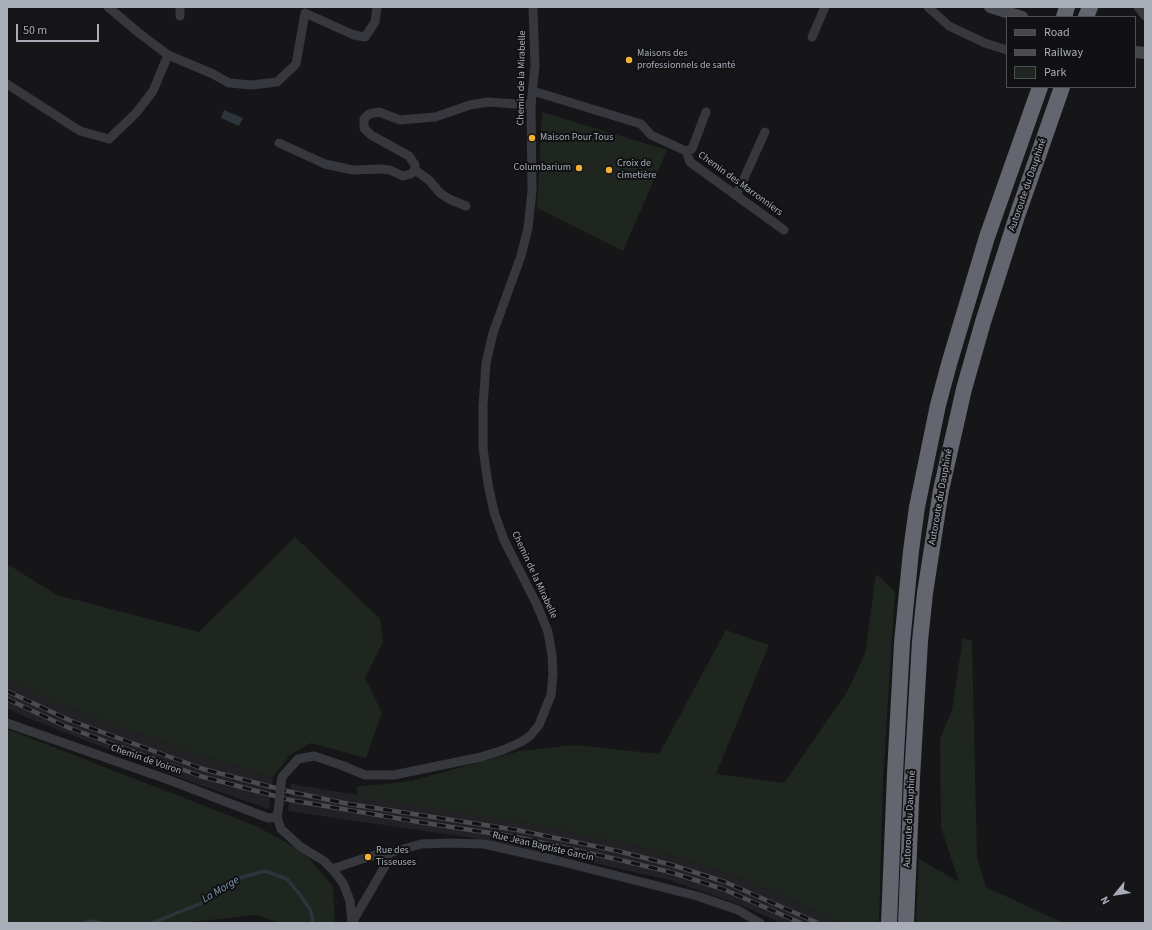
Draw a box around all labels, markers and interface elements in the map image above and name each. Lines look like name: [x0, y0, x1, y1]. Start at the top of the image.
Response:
scale bar: [18, 16, 101, 42]
legend: [1006, 16, 1136, 88]
text: 50 m: [23, 22, 47, 39]
text: Road: [1044, 24, 1070, 41]
street label: Chemin de la Mirabelle: [515, 30, 529, 126]
text: Railway: [1044, 44, 1083, 61]
place label: Maisons des professionnels de santé: [637, 48, 735, 72]
marker: Maisons des professionnels de santé: [624, 55, 634, 65]
text: Park: [1044, 64, 1066, 81]
place label: Maison Pour Tous: [540, 132, 613, 144]
marker: Maison Pour Tous: [527, 133, 537, 143]
street label: Autoroute du Dauphiné: [1006, 137, 1050, 233]
street label: Chemin des Marronniers: [695, 149, 785, 219]
place label: Croix de cimetière: [617, 158, 656, 182]
place label: Columbarium: [513, 162, 571, 174]
marker: Columbarium: [574, 163, 584, 173]
marker: Croix de cimetière: [604, 165, 614, 175]
street label: Autoroute du Dauphiné: [927, 448, 955, 546]
street label: Chemin de la Mirabelle: [508, 529, 560, 621]
street label: Chemin de Voiron: [109, 742, 183, 778]
street label: Autoroute du Dauphiné: [901, 770, 919, 868]
street label: Rue Jean Baptiste Garcin: [491, 830, 595, 864]
place label: Rue des Tisseuses: [376, 845, 416, 868]
marker: Rue des Tisseuses: [363, 852, 373, 862]
water label: La Morge: [200, 874, 242, 906]
north arrow: [1096, 874, 1136, 914]
text: N: [1097, 893, 1114, 907]

